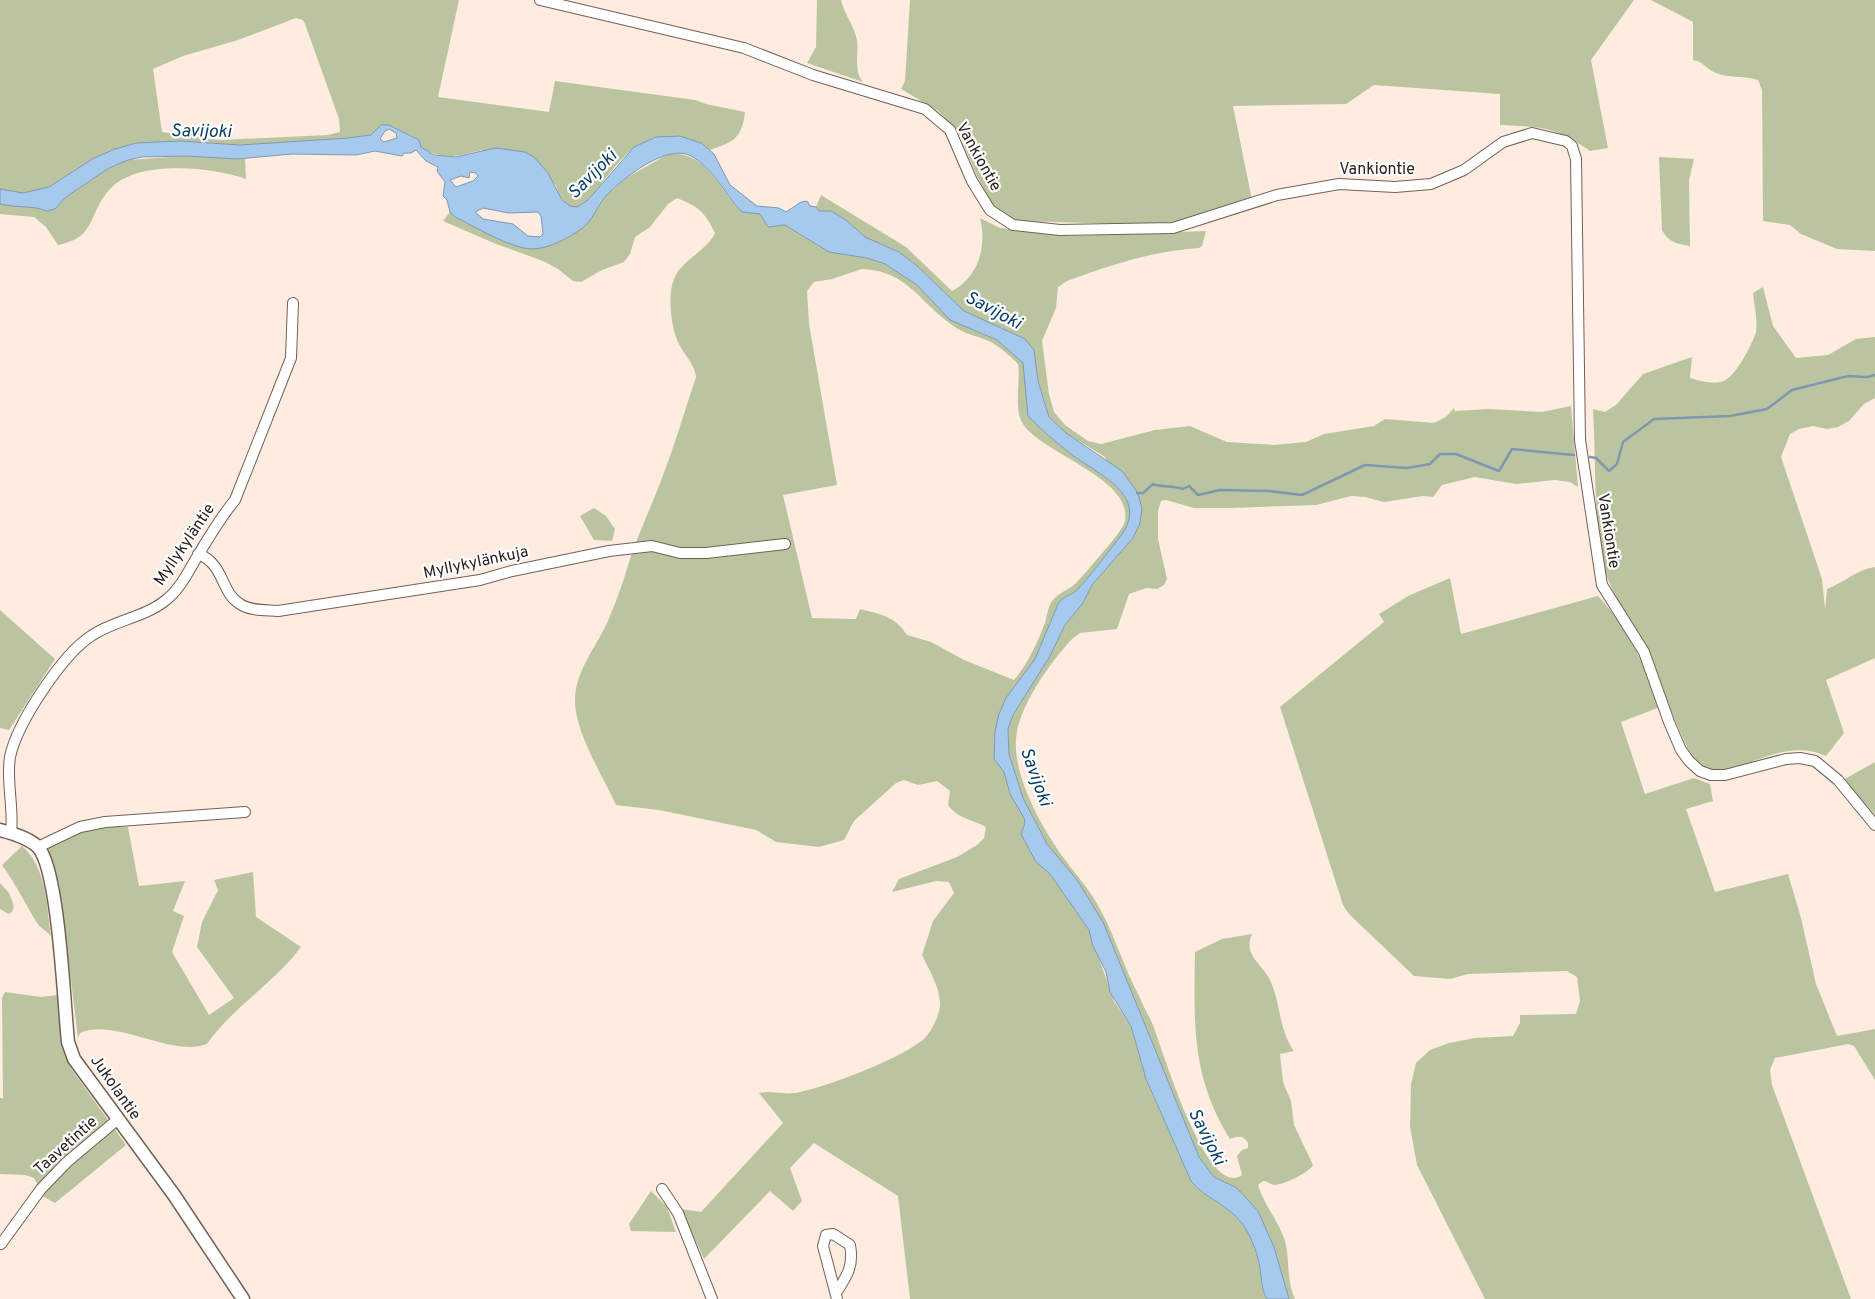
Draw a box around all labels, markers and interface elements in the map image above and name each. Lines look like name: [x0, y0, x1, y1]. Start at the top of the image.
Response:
street label: Vankiontie: [951, 119, 1005, 195]
water label: Savijoki: [170, 120, 233, 144]
water label: Savijoki: [563, 144, 624, 205]
street label: Vankiontie: [1339, 160, 1415, 180]
water label: Savijoki: [961, 287, 1027, 336]
street label: Vankiontie: [1592, 492, 1624, 570]
street label: Myllykyläntie: [150, 500, 220, 590]
street label: Myllykylänkuja: [422, 542, 530, 584]
water label: Savijoki: [1014, 745, 1057, 811]
street label: Jukolantie: [85, 1052, 145, 1124]
water label: Savijoki: [1182, 1105, 1231, 1171]
street label: Taavetintie: [30, 1112, 102, 1180]

